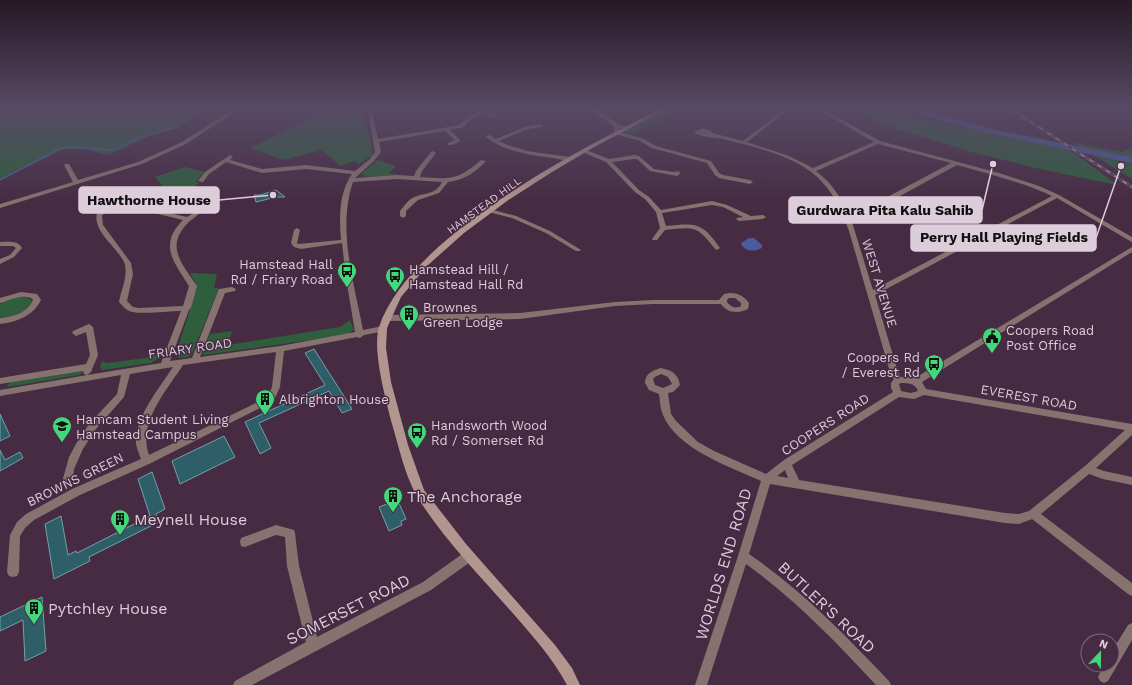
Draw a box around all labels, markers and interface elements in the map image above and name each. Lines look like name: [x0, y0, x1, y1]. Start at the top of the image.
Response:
street label: HAMSTEAD HILL: [445, 174, 524, 237]
callout: Hawthorne House: [79, 187, 219, 213]
text: Hawthorne House: [87, 192, 211, 208]
callout: Gurdwara Pita Kalu Sahib: [789, 197, 982, 223]
text: Gurdwara Pita Kalu Sahib: [796, 202, 974, 218]
callout: Perry Hall Playing Fields: [911, 225, 1096, 251]
text: Perry Hall Playing Fields: [920, 229, 1089, 245]
street label: WEST AVENUE: [859, 237, 900, 329]
place label: Hamstead Hall Rd / Friary Road: [231, 257, 333, 287]
bus stop icon: Hamstead Hall Rd / Friary Road: [336, 260, 358, 288]
place label: Hamstead Hill / Hamstead Hall Rd: [409, 262, 523, 292]
bus stop icon: Hamstead Hill / Hamstead Hall Rd: [384, 265, 406, 293]
place label: Brownes Green Lodge: [423, 300, 503, 330]
building icon: Brownes Green Lodge: [398, 303, 420, 331]
place label: Coopers Road Post Office: [1006, 323, 1094, 353]
public building icon: Coopers Road Post Office: [981, 326, 1003, 354]
street label: FRIARY ROAD: [147, 335, 233, 362]
place label: Coopers Rd / Everest Rd: [842, 350, 920, 380]
bus stop icon: Coopers Rd / Everest Rd: [923, 353, 945, 381]
street label: EVEREST ROAD: [979, 382, 1078, 413]
building icon: Albrighton House: [254, 388, 276, 416]
street label: COOPERS ROAD: [778, 390, 872, 458]
place label: Albrighton House: [279, 392, 389, 407]
place label: Hamcam Student Living Hamstead Campus: [76, 412, 228, 442]
school or university icon: Hamcam Student Living Hamstead Campus: [51, 415, 73, 443]
place label: Handsworth Wood Rd / Somerset Rd: [431, 418, 547, 448]
bus stop icon: Handsworth Wood Rd / Somerset Rd: [406, 421, 428, 449]
street label: BROWNS GREEN: [24, 450, 126, 509]
building icon: The Anchorage: [382, 485, 404, 513]
street label: WORLDS END ROAD: [691, 486, 756, 642]
place label: The Anchorage: [407, 487, 522, 506]
building icon: Meynell House: [109, 508, 131, 536]
place label: Meynell House: [134, 510, 247, 529]
street label: BUTLER'S ROAD: [774, 558, 879, 657]
street label: SOMERSET ROAD: [283, 570, 413, 649]
building icon: Pytchley House: [23, 597, 45, 625]
place label: Pytchley House: [48, 599, 167, 618]
north arrow: [1080, 633, 1120, 673]
text: N: [1097, 637, 1110, 652]

